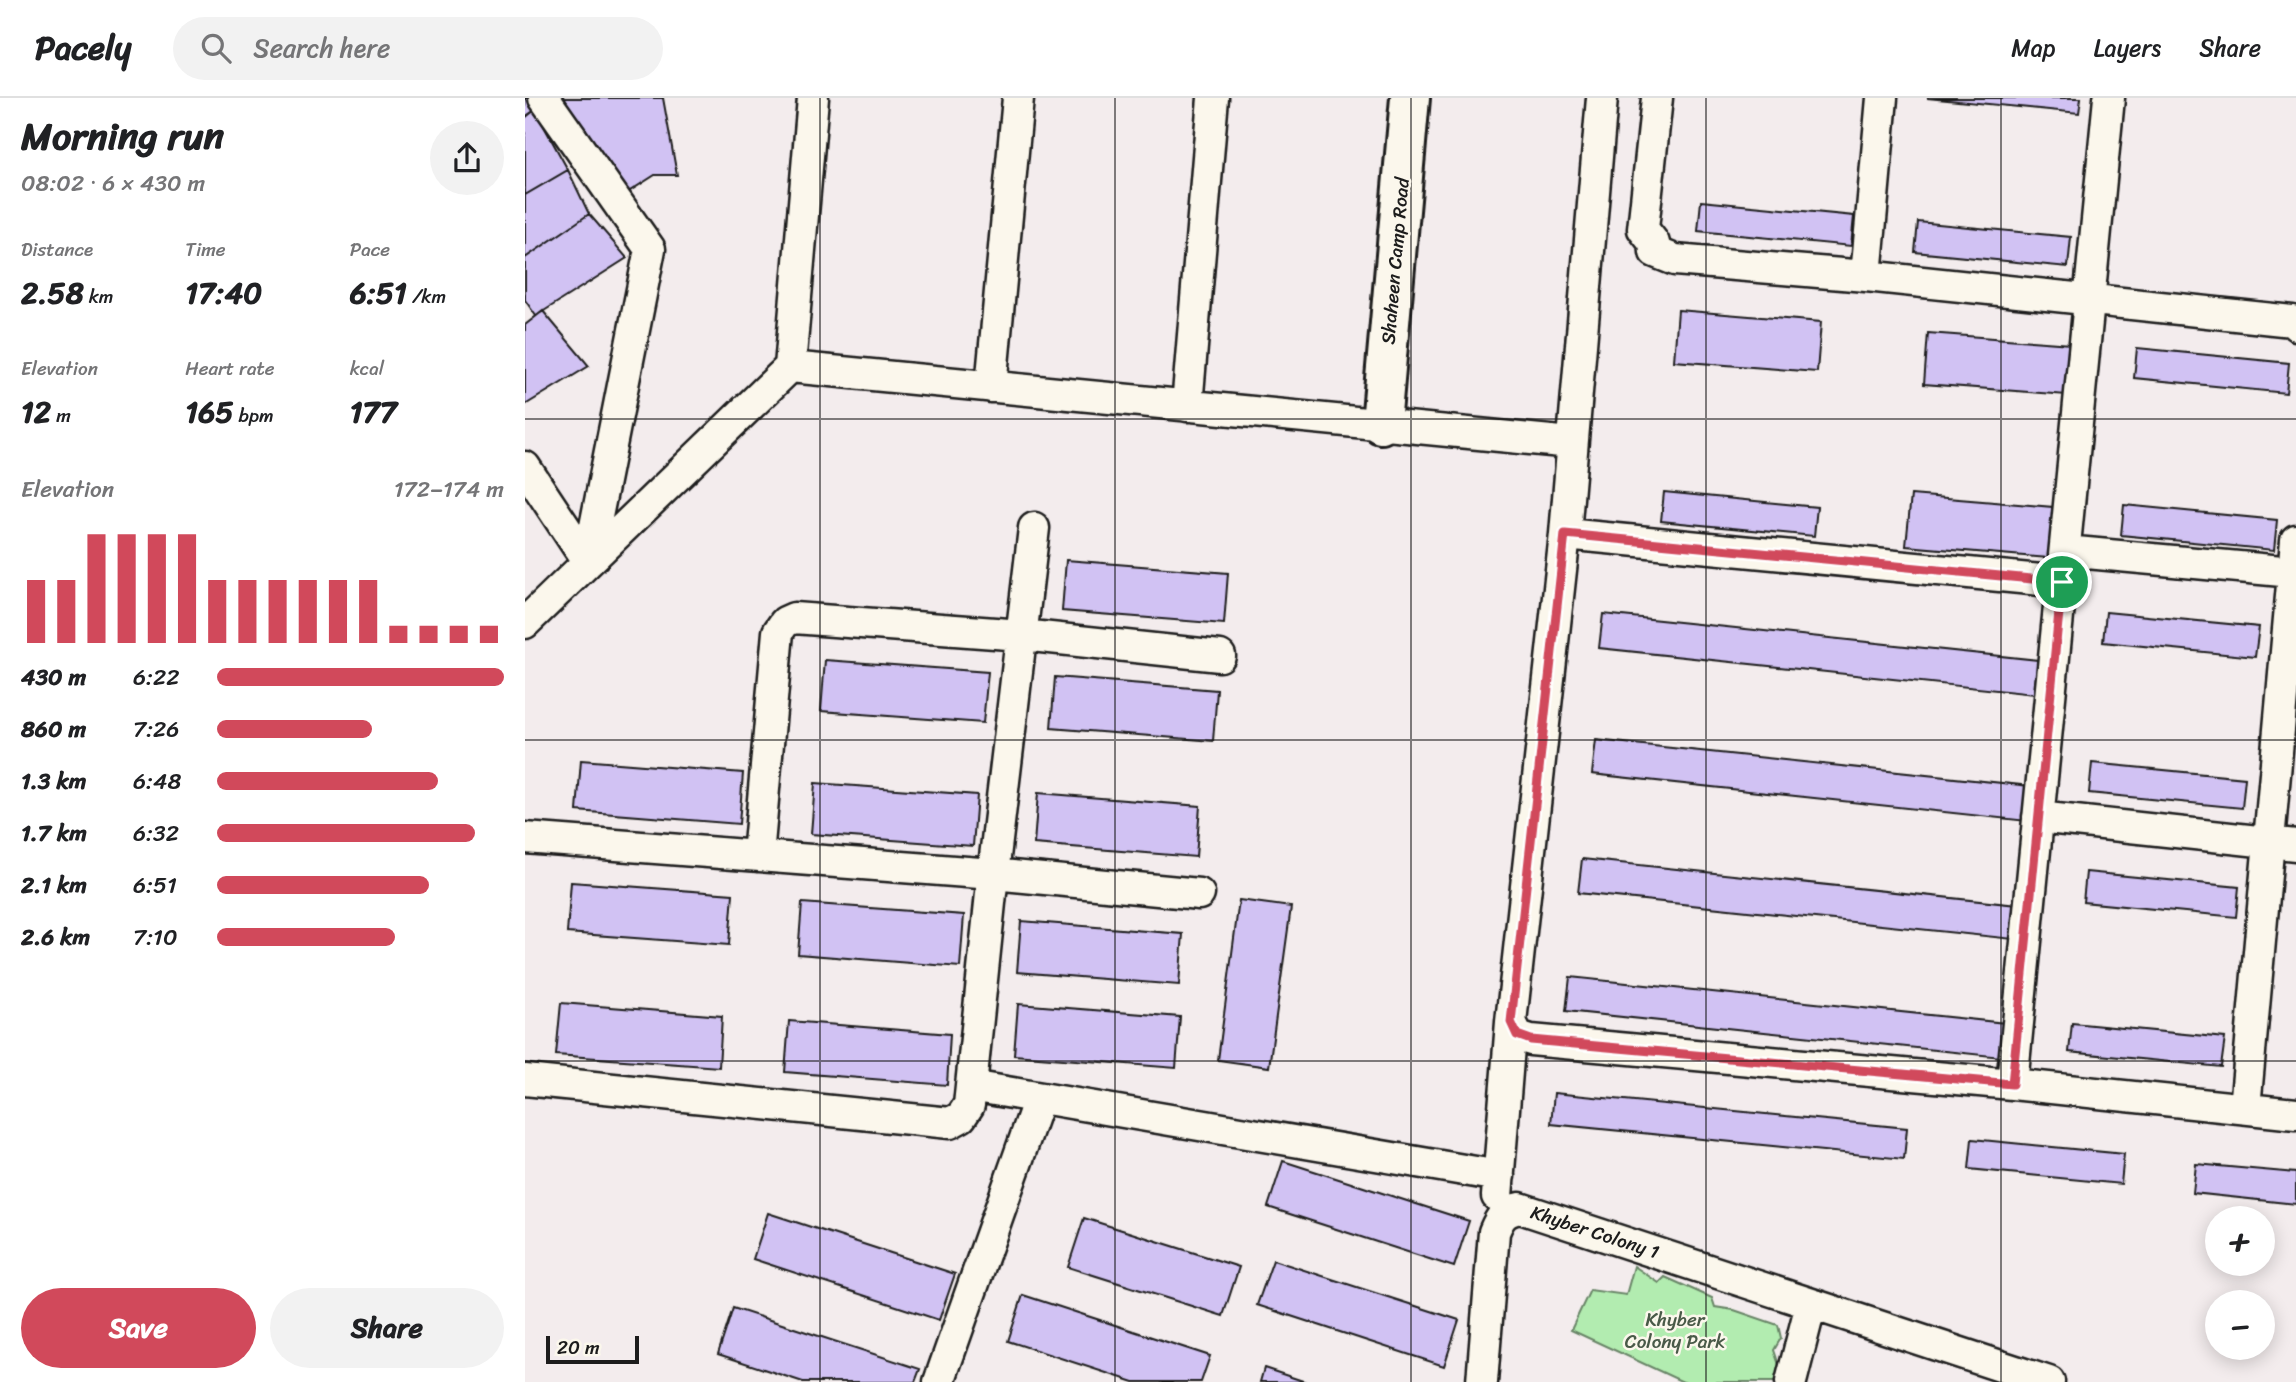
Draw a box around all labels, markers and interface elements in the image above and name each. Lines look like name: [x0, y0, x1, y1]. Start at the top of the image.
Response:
search box: [173, 17, 663, 80]
text: Pacely: [35, 19, 131, 77]
text: Search here: [253, 25, 390, 71]
text: Map: [2011, 27, 2056, 69]
text: Layers: [2094, 27, 2161, 69]
text: Share: [2199, 27, 2261, 69]
icon: search: [197, 29, 235, 67]
text: Morning run: [21, 103, 224, 170]
button: share: [430, 121, 504, 195]
text: 08:02 · 6 × 430 m: [21, 163, 205, 204]
street label: Shaheen Camp Road: [1371, 174, 1419, 346]
text: Distance: [21, 233, 93, 266]
text: Time: [185, 233, 226, 266]
text: Pace: [350, 233, 390, 266]
text: 2.58: [21, 266, 84, 320]
text: 17:40: [185, 266, 262, 320]
text: 6:51: [350, 266, 407, 320]
text: km: [84, 280, 113, 313]
text: /km: [407, 280, 446, 313]
text: Elevation: [21, 352, 98, 385]
text: Heart rate: [185, 352, 275, 385]
text: kcal: [350, 352, 384, 385]
text: 12: [21, 385, 51, 439]
text: 165: [185, 385, 234, 439]
text: 177: [350, 385, 397, 439]
text: m: [51, 399, 71, 432]
text: bpm: [234, 399, 274, 432]
text: Elevation: [21, 469, 114, 510]
text: 172–174 m: [394, 469, 504, 510]
pin: [2032, 552, 2092, 612]
icon: arrive: [2043, 563, 2081, 601]
text: 430 m: [21, 657, 86, 698]
text: 6:22: [133, 657, 180, 698]
text: 860 m: [21, 709, 86, 750]
text: 7:26: [133, 709, 179, 750]
text: 1.3 km: [21, 761, 86, 802]
text: 6:48: [133, 761, 181, 802]
text: 1.7 km: [21, 813, 87, 854]
text: 6:32: [133, 813, 179, 854]
text: 2.1 km: [21, 865, 87, 906]
text: 6:51: [133, 865, 177, 906]
text: 2.6 km: [21, 917, 90, 958]
text: 7:10: [133, 917, 177, 958]
street label: Khyber Colony 1: [1526, 1196, 1664, 1268]
map controls: [2205, 1206, 2275, 1360]
button: +: [2205, 1206, 2275, 1276]
button: Save: [21, 1288, 256, 1368]
button: Share: [270, 1288, 504, 1368]
button: −: [2205, 1290, 2275, 1360]
park label: Khyber Colony Park: [1625, 1303, 1725, 1358]
text: 20 m: [557, 1331, 600, 1364]
scale bar: [546, 1333, 639, 1365]

